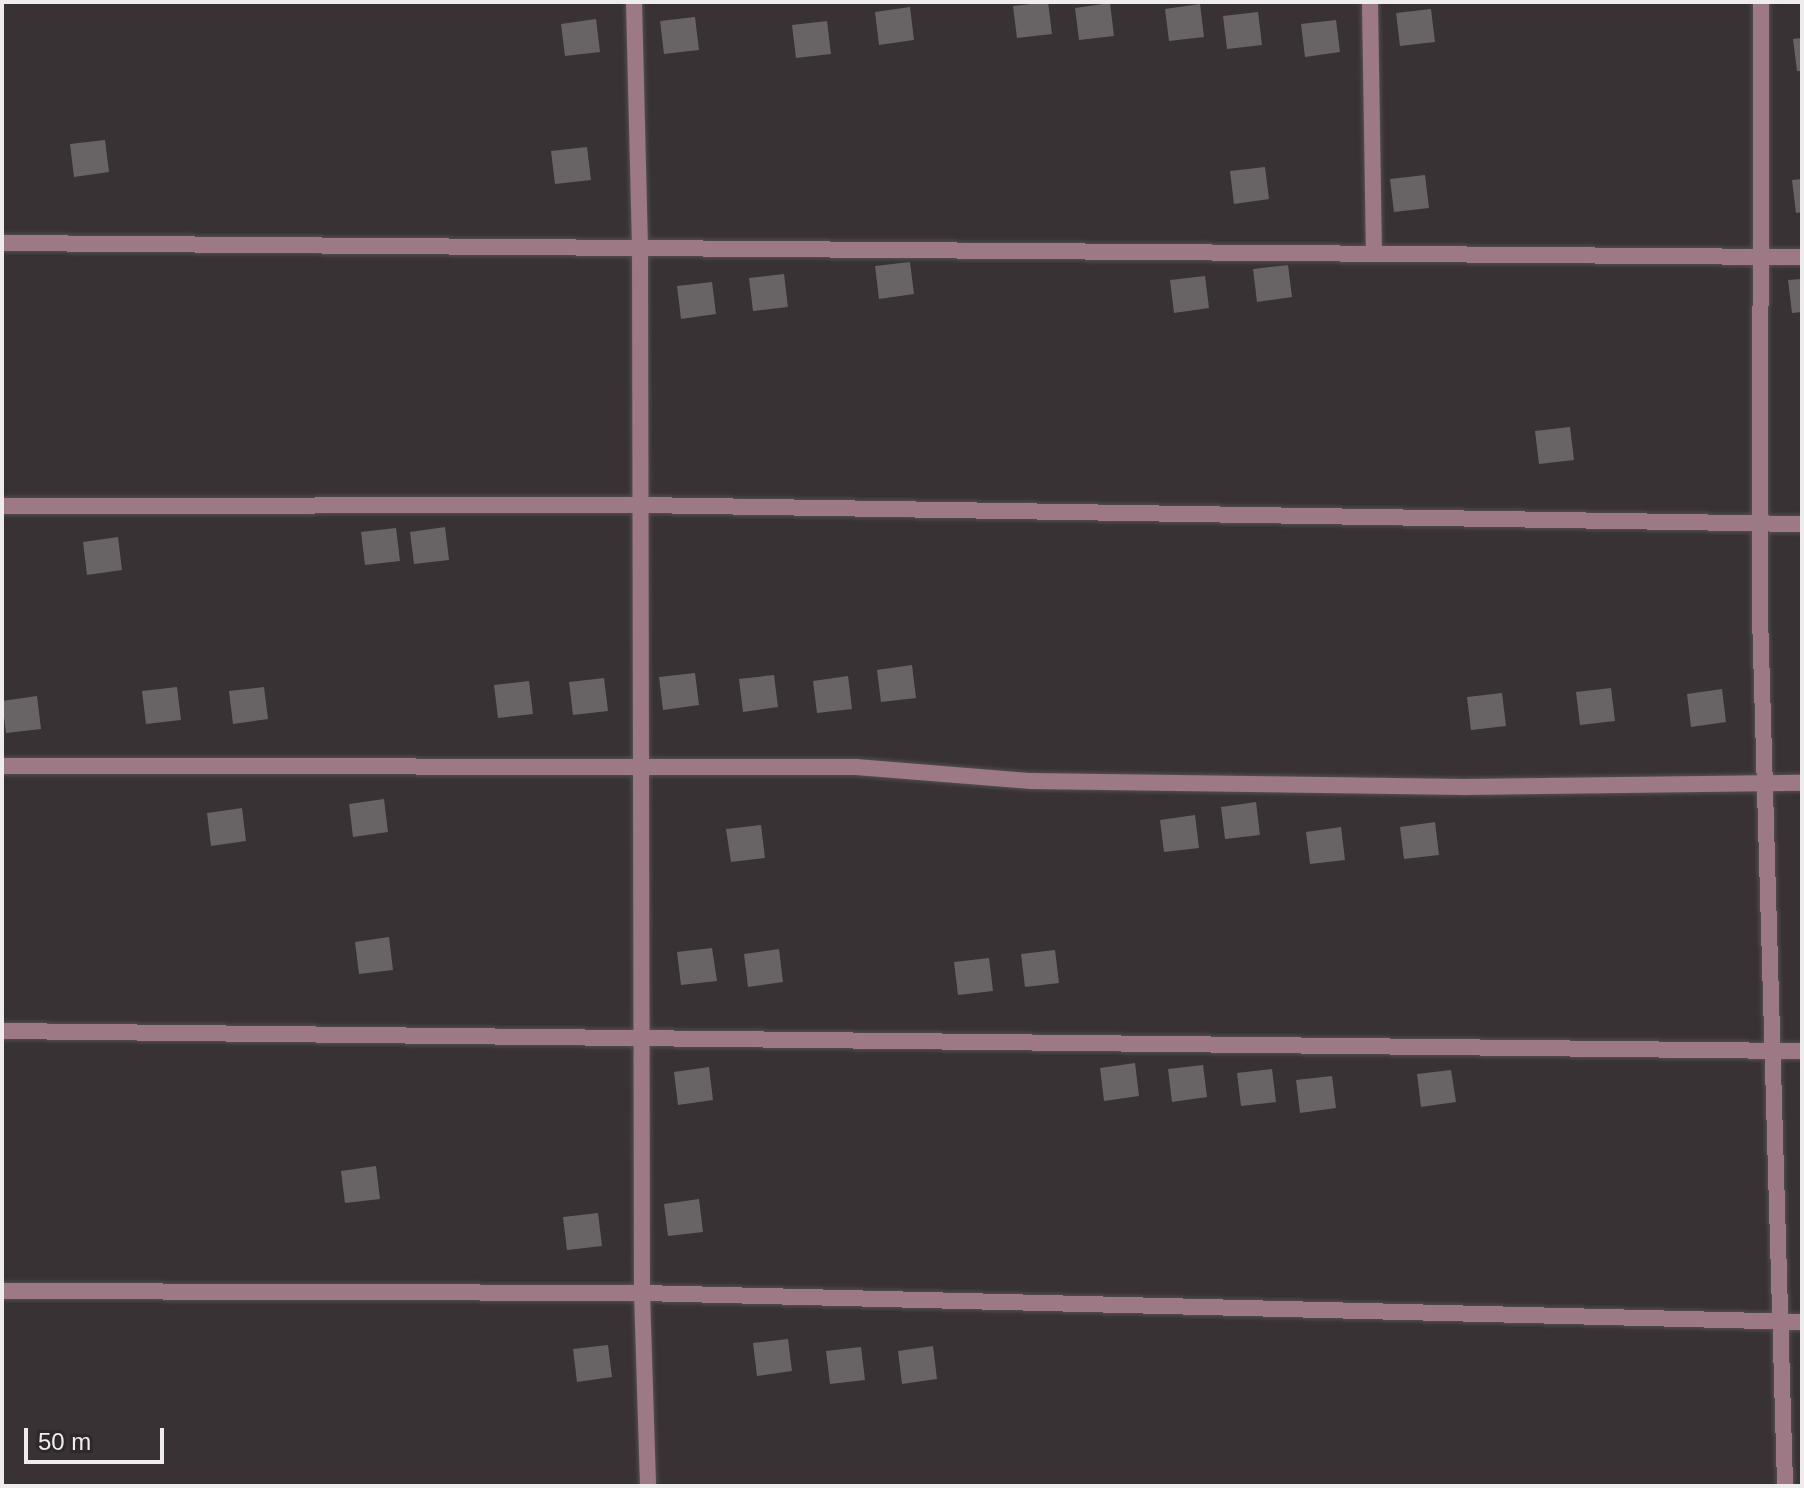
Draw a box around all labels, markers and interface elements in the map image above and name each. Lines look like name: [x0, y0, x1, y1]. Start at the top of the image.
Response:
scale bar: [28, 1412, 168, 1462]
text: 50 m: [38, 1428, 91, 1455]

